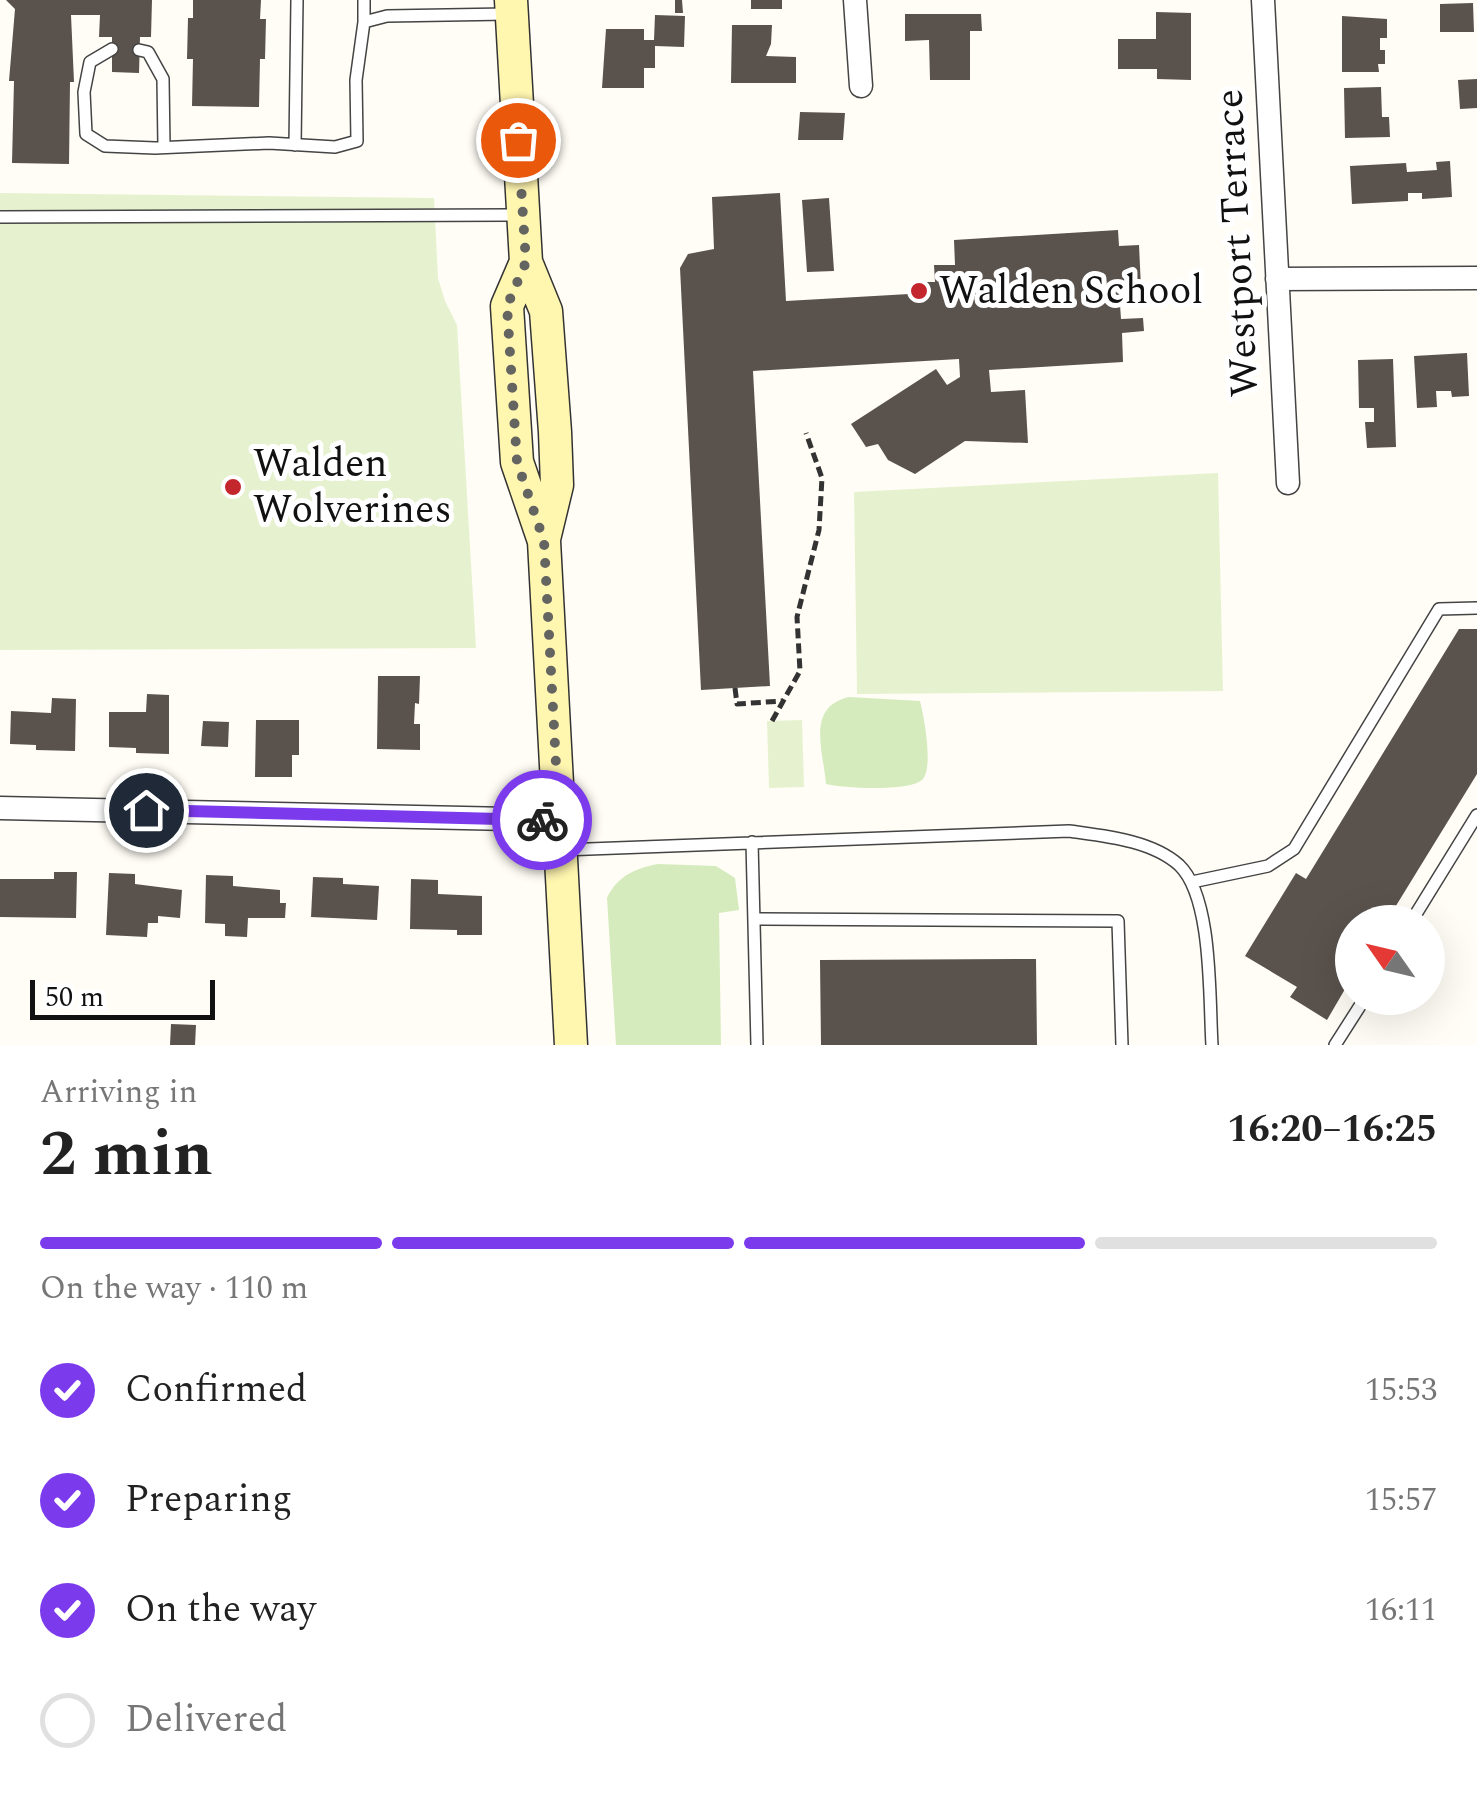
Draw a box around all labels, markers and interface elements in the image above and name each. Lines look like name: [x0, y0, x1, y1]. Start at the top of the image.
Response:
street label: Westport Terrace: [1199, 87, 1277, 399]
pin: [476, 98, 561, 183]
icon: bag: [491, 113, 546, 168]
place label: Walden School: [939, 261, 1203, 322]
marker: Walden School: [908, 280, 930, 302]
place label: Walden Wolverines: [253, 434, 452, 541]
marker: Walden Wolverines: [222, 476, 244, 498]
pin: [104, 768, 189, 853]
courier: [492, 770, 592, 870]
icon: home: [119, 783, 174, 838]
icon: bike: [515, 793, 570, 848]
north arrow: [1335, 905, 1445, 1015]
map controls: [1335, 905, 1445, 1015]
scale bar: [30, 975, 215, 1020]
text: 50 m: [45, 976, 104, 1019]
text: Arriving in: [40, 1068, 197, 1117]
text: 16:20–16:25: [1227, 1101, 1437, 1159]
text: 2 min: [40, 1105, 213, 1204]
text: On the way · 110 m: [40, 1264, 308, 1313]
text: Confirmed: [125, 1361, 307, 1419]
icon: check: [40, 1363, 95, 1418]
text: 15:53: [1365, 1366, 1437, 1415]
text: Preparing: [125, 1471, 292, 1529]
icon: check: [40, 1473, 95, 1528]
text: 15:57: [1365, 1476, 1437, 1525]
text: On the way: [125, 1581, 316, 1639]
icon: check: [40, 1583, 95, 1638]
text: 16:11: [1365, 1586, 1437, 1635]
text: Delivered: [125, 1691, 287, 1749]

